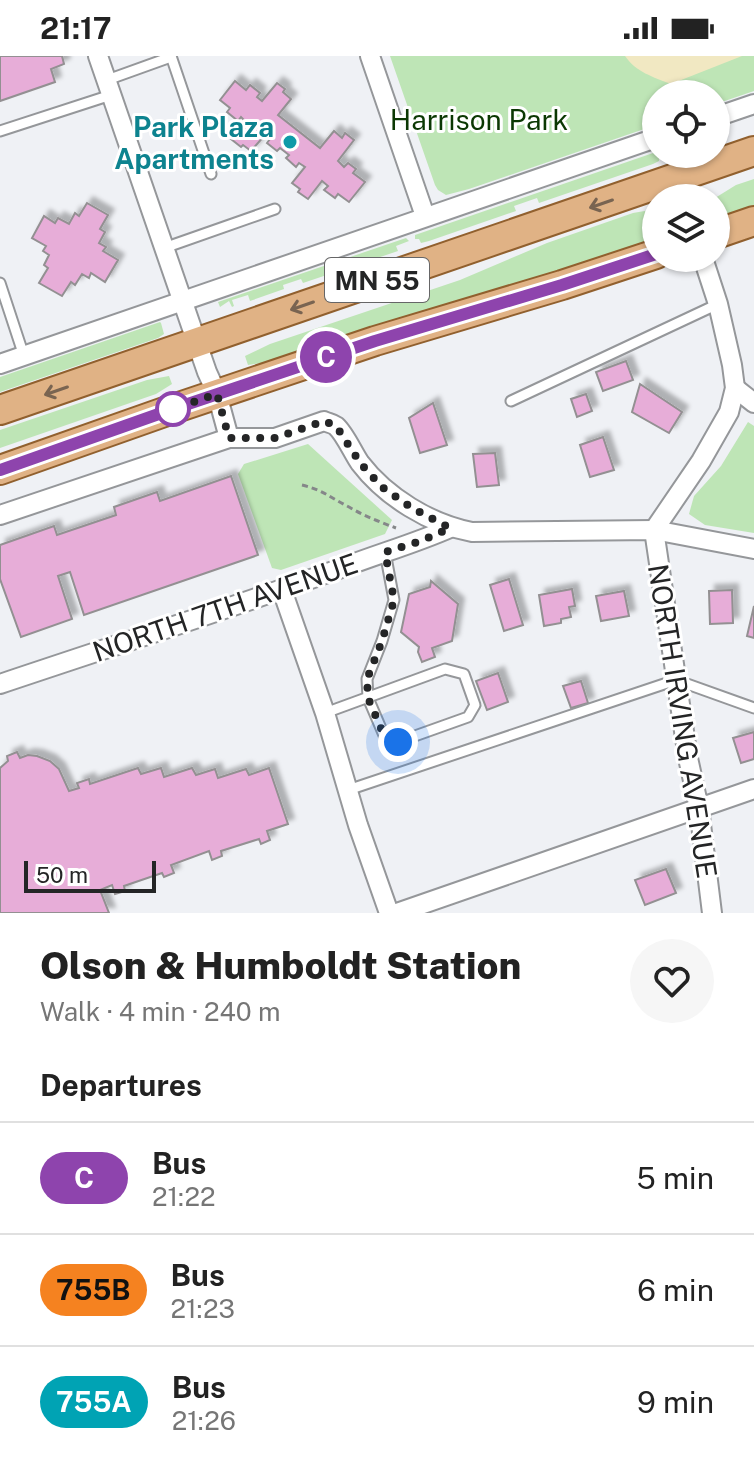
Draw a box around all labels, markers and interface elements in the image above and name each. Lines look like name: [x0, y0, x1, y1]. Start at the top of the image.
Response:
text: 21:17: [40, 10, 112, 46]
map controls: [642, 80, 730, 272]
button: locate: [642, 80, 730, 168]
park label: Harrison Park: [390, 103, 568, 136]
place label: Park Plaza Apartments: [114, 110, 274, 175]
marker: Park Plaza Apartments: [281, 133, 299, 151]
button: layers: [642, 184, 730, 272]
one-way arrow: [588, 197, 613, 212]
road number: MN 55: [325, 258, 429, 302]
one-way arrow: [289, 299, 314, 314]
line badge: C: [300, 331, 352, 383]
text: C: [316, 340, 336, 373]
one-way arrow: [44, 384, 69, 399]
unlabelled marker: [156, 392, 190, 426]
street label: NORTH 7TH AVENUE: [88, 546, 362, 668]
street label: NORTH IRVING AVENUE: [642, 562, 724, 880]
your location: [378, 722, 418, 762]
scale bar: [24, 857, 156, 893]
text: 50 m: [36, 862, 88, 888]
button: heart: [630, 939, 714, 1023]
text: Olson & Humboldt Station: [40, 943, 521, 988]
text: Walk · 4 min · 240 m: [40, 996, 281, 1027]
text: Departures: [40, 1067, 202, 1103]
text: Bus: [152, 1145, 206, 1181]
text: 5 min: [637, 1160, 714, 1196]
text: C: [74, 1161, 94, 1194]
text: 21:22: [152, 1181, 215, 1212]
text: Bus: [171, 1257, 225, 1293]
text: 6 min: [637, 1272, 714, 1308]
text: 755B: [56, 1273, 131, 1306]
text: 21:23: [171, 1293, 235, 1324]
text: Bus: [172, 1369, 226, 1405]
text: 9 min: [637, 1384, 714, 1420]
text: 755A: [56, 1385, 132, 1418]
text: 21:26: [172, 1405, 236, 1436]

